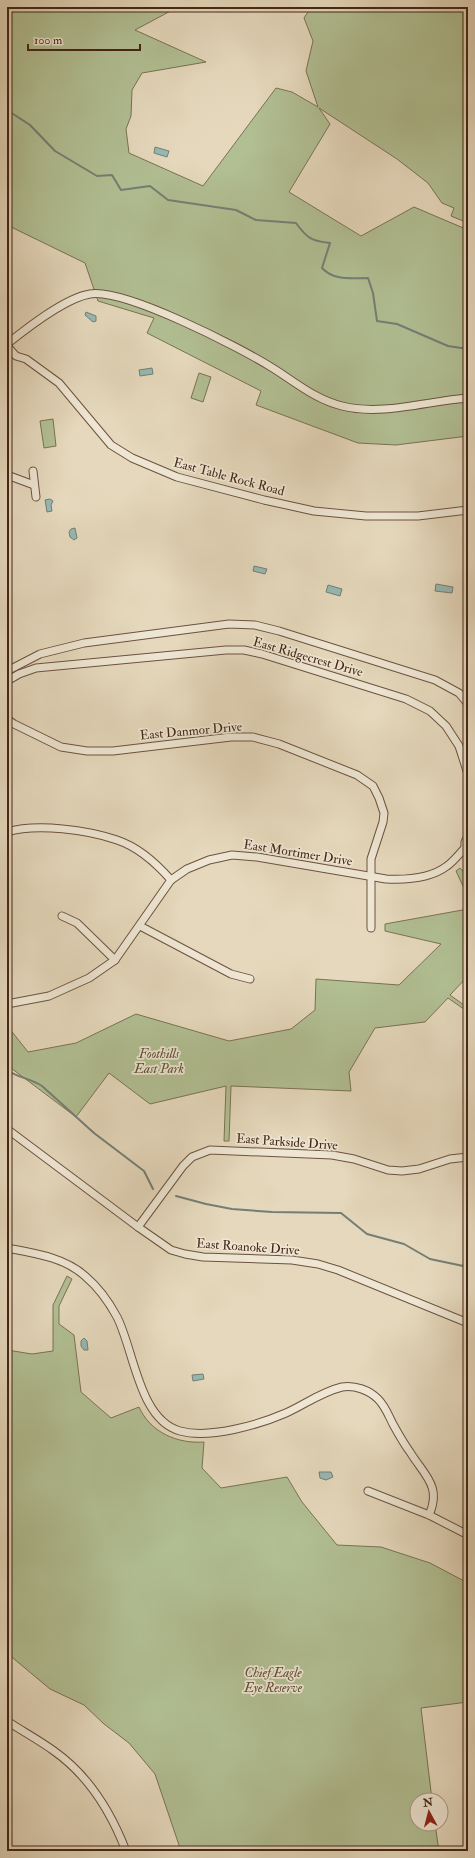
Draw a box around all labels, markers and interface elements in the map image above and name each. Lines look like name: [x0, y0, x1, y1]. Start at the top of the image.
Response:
scale bar: [28, 26, 140, 52]
text: 100 m: [34, 33, 63, 48]
street label: East Table Rock Road: [172, 454, 287, 500]
street label: East Ridgecrest Drive: [251, 634, 365, 681]
street label: East Danmor Drive: [139, 719, 243, 743]
street label: East Mortimer Drive: [242, 836, 354, 870]
park label: Foothills East Park: [133, 1046, 184, 1077]
street label: East Parkside Drive: [236, 1130, 339, 1154]
street label: East Roanoke Drive: [196, 1235, 301, 1259]
park label: Chief Eagle Eye Reserve: [243, 1665, 303, 1696]
north arrow: [409, 1792, 449, 1832]
text: N: [421, 1795, 435, 1810]

